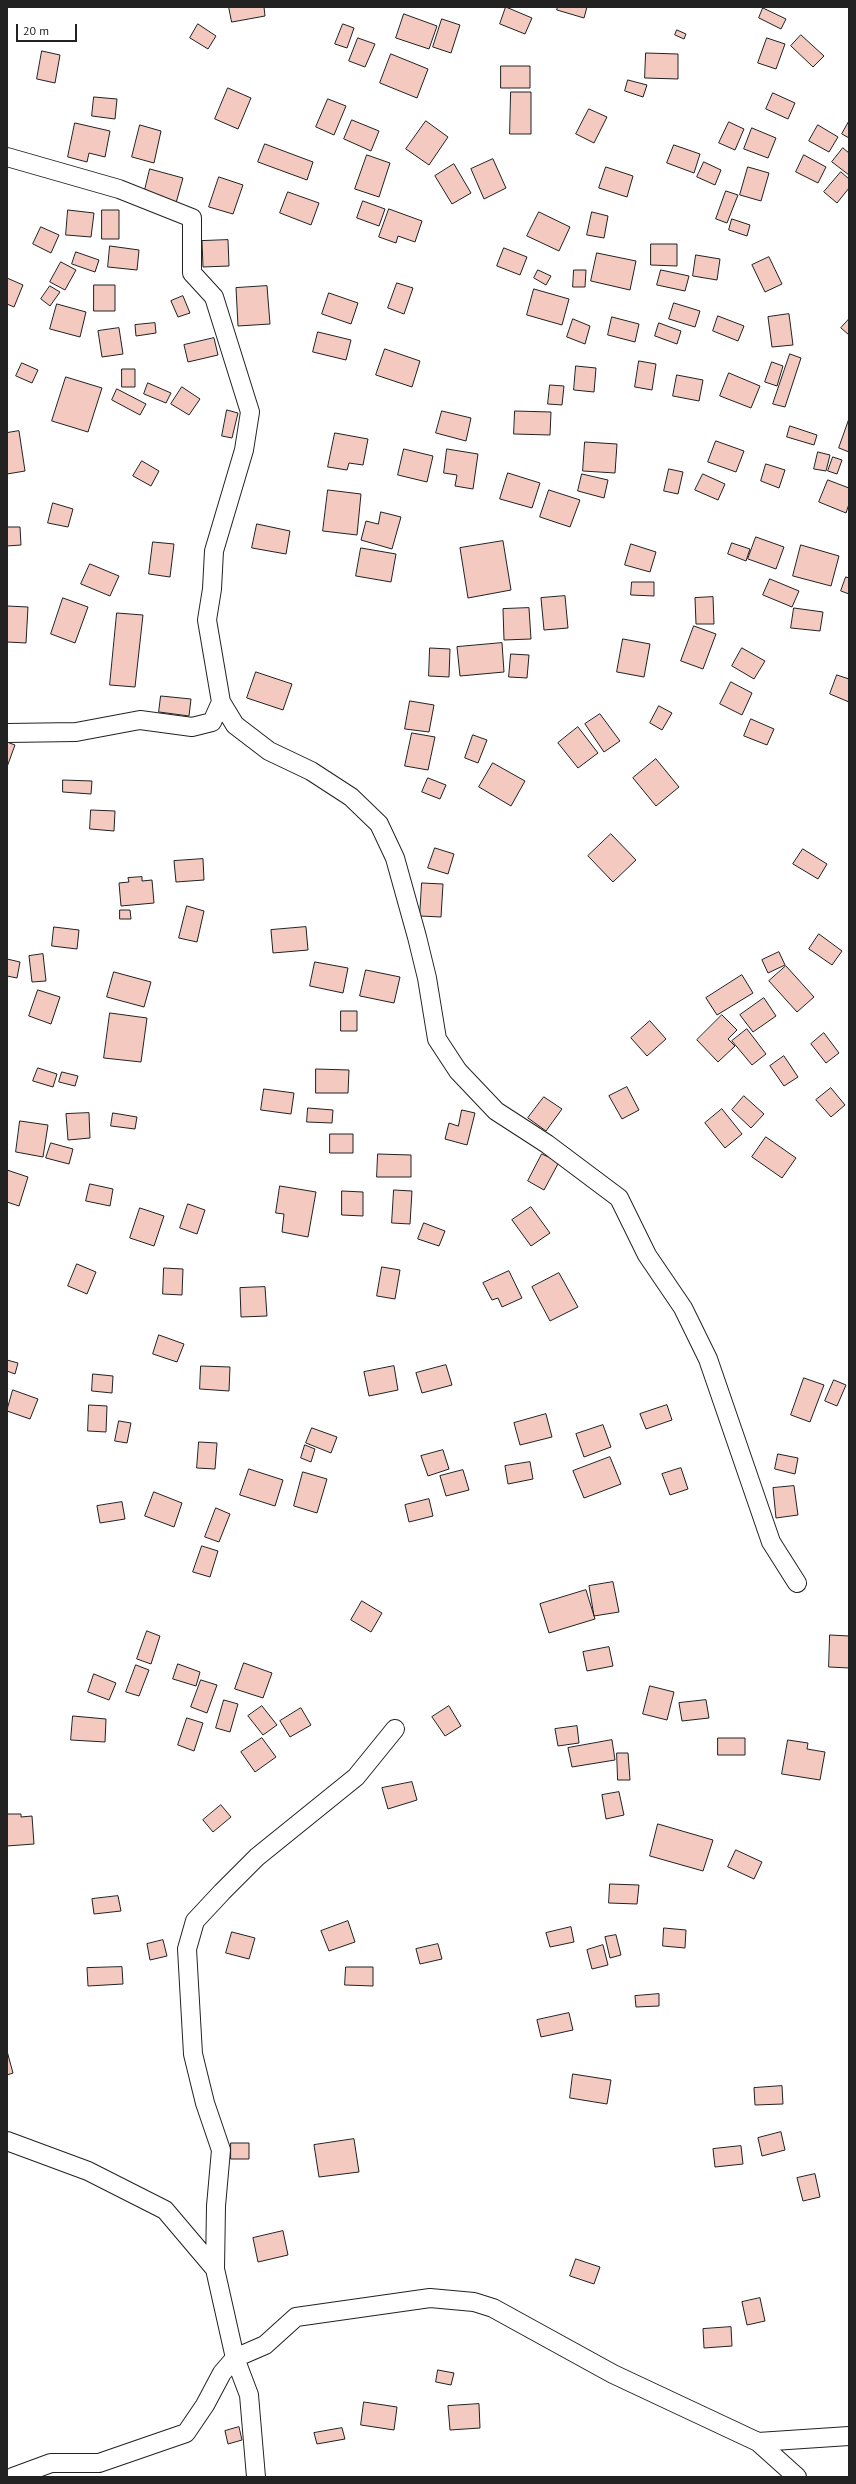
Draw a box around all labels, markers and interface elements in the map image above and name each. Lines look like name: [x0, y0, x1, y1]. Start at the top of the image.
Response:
scale bar: [18, 16, 79, 42]
text: 20 m: [23, 23, 49, 38]

